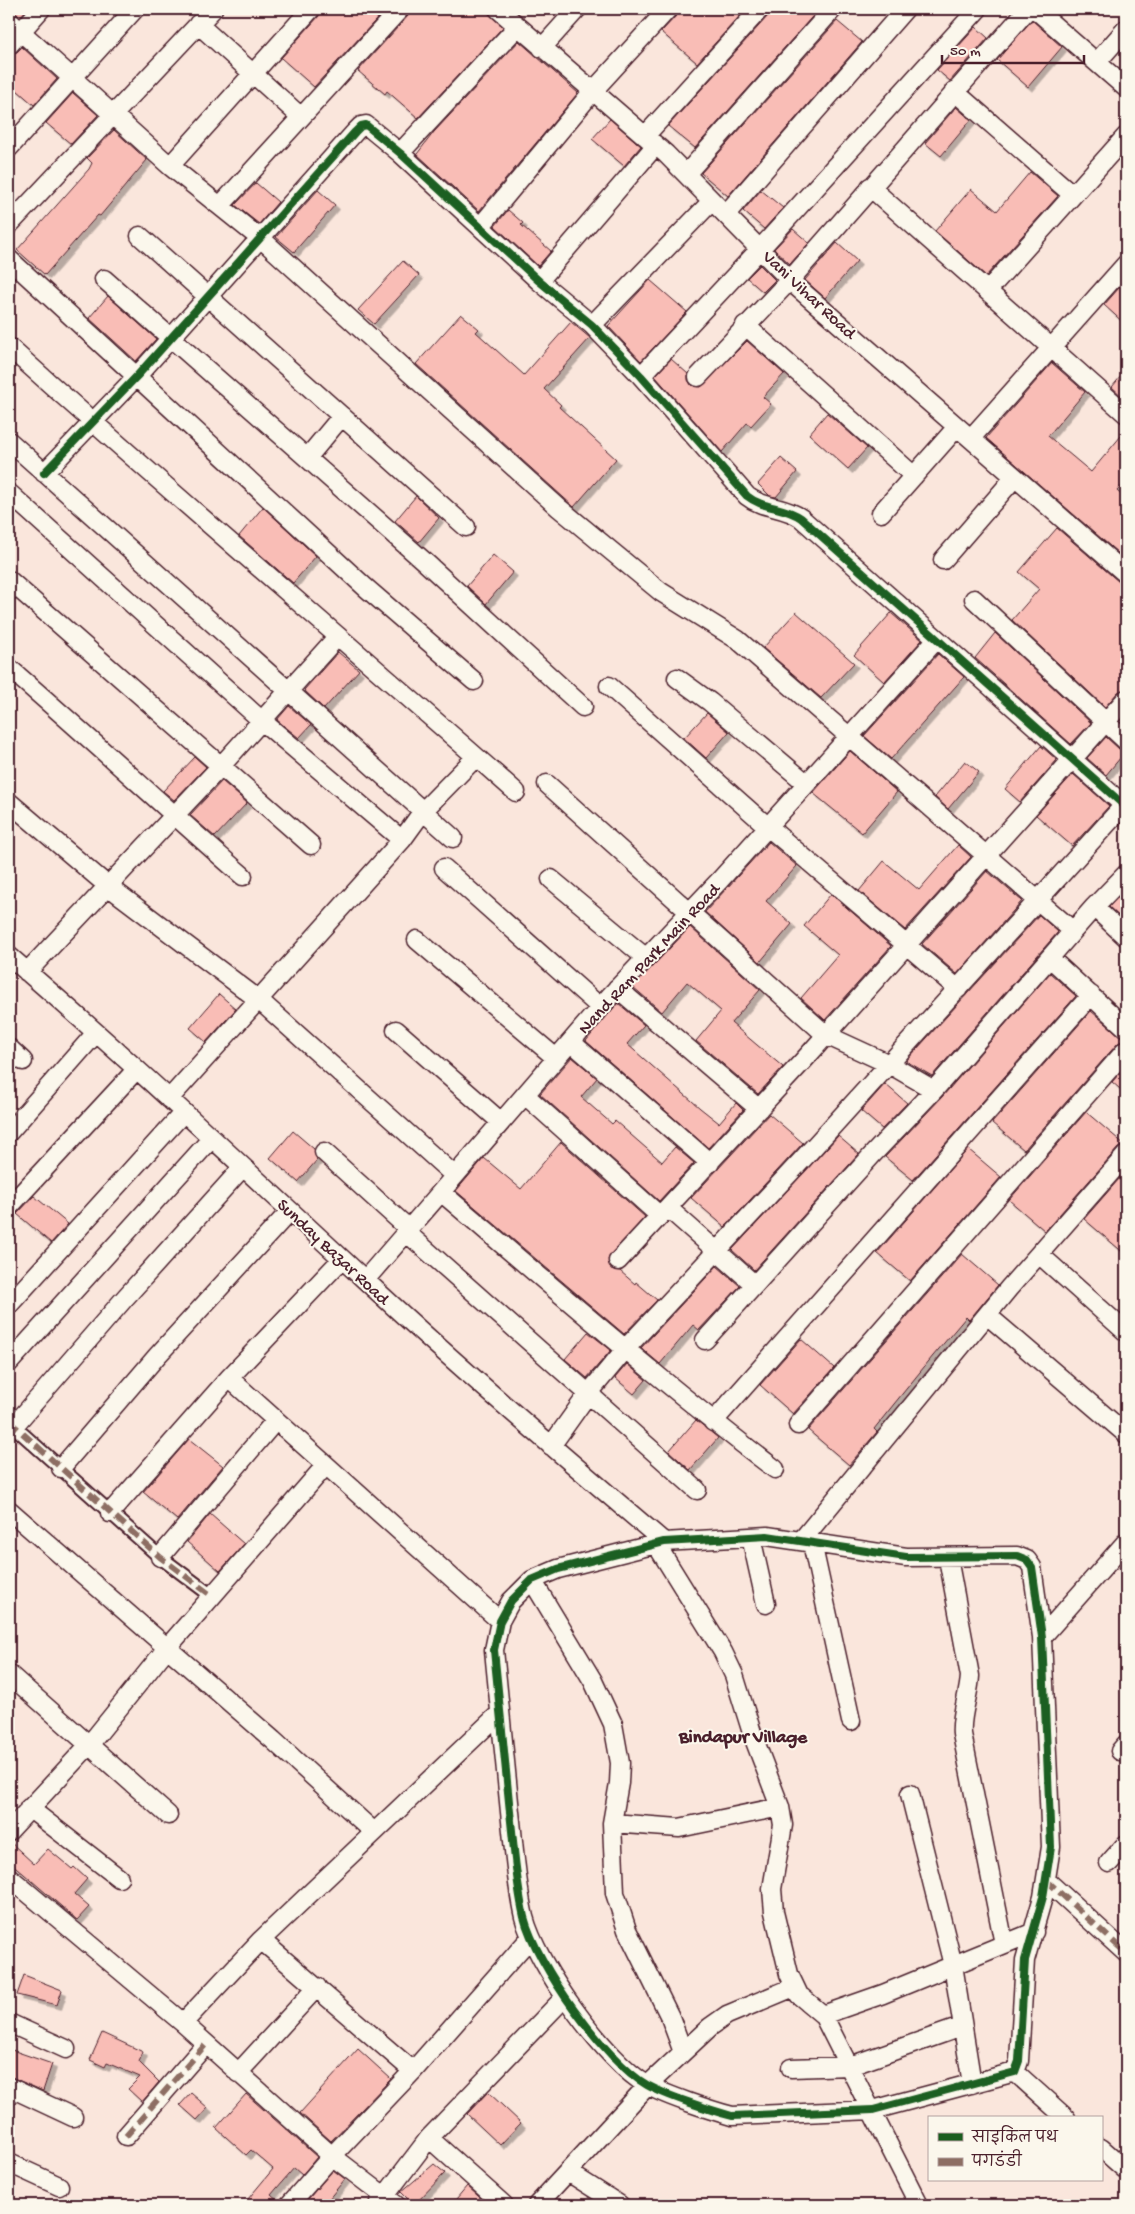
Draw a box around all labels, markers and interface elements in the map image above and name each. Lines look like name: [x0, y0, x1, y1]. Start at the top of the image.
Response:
scale bar: [942, 32, 1085, 64]
text: 50 m: [950, 43, 981, 61]
street label: Vani Vihar Road: [756, 246, 860, 345]
street label: Nand Ram Park Main Road: [574, 879, 726, 1040]
street label: Sunday Bazar Road: [272, 1195, 394, 1311]
district label: Bindapur Village: [678, 1727, 808, 1750]
legend: [928, 2116, 1102, 2182]
text: साइकिल पथ: [971, 2125, 1059, 2148]
text: पगडंडी: [971, 2149, 1022, 2172]

